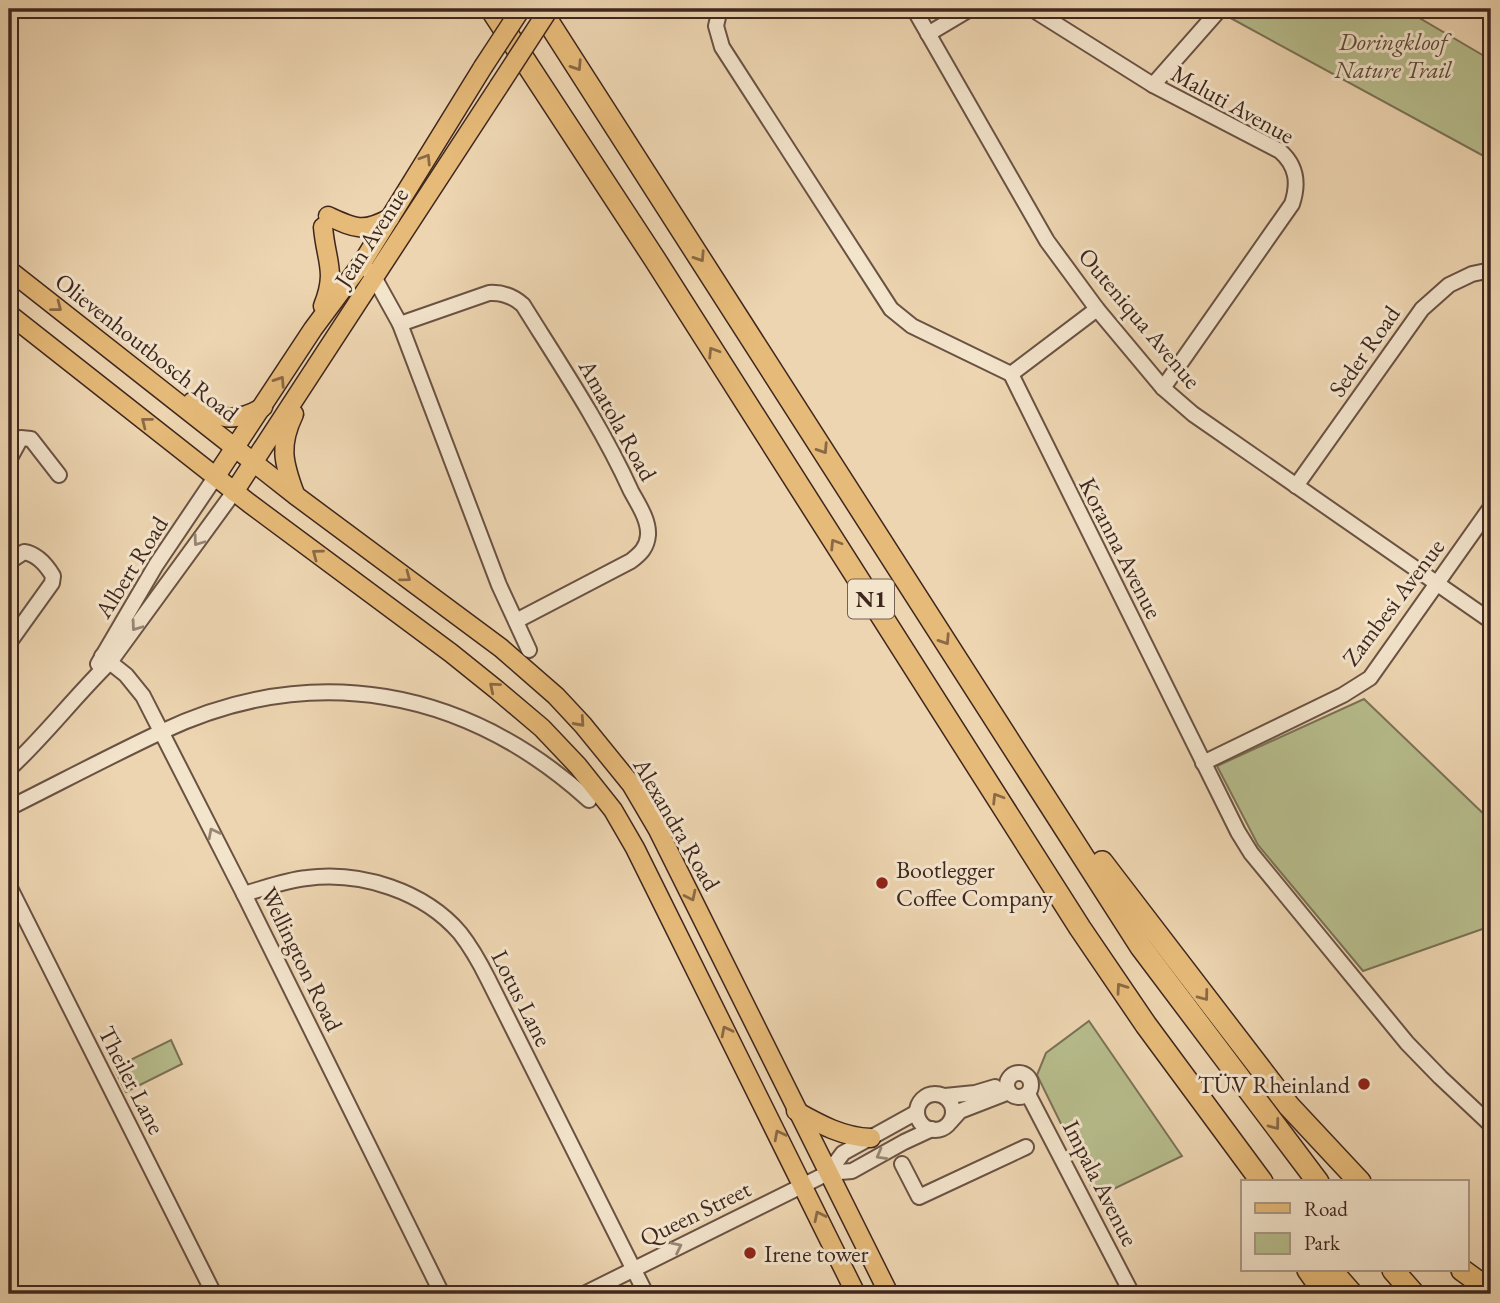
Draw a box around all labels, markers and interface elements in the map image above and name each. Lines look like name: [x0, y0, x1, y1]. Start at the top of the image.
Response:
park label: Doringkloof Nature Trail: [1333, 26, 1453, 85]
street label: Maluti Avenue: [1166, 57, 1300, 151]
one-way arrow: [568, 58, 581, 71]
one-way arrow: [418, 154, 431, 167]
street label: Jean Avenue: [326, 181, 415, 295]
street label: Outeniqua Avenue: [1072, 241, 1208, 395]
one-way arrow: [691, 250, 704, 263]
street label: Olievenhoutbosch Road: [49, 266, 246, 429]
one-way arrow: [49, 298, 61, 311]
street label: Seder Road: [1321, 298, 1407, 403]
one-way arrow: [709, 346, 722, 359]
street label: Amatola Road: [571, 353, 665, 487]
one-way arrow: [271, 376, 284, 389]
one-way arrow: [142, 418, 155, 430]
one-way arrow: [814, 441, 827, 454]
street label: Koranna Avenue: [1072, 472, 1170, 624]
street label: Albert Road: [87, 509, 175, 625]
street label: Zambesi Avenue: [1335, 532, 1451, 672]
one-way arrow: [194, 533, 206, 546]
one-way arrow: [831, 538, 844, 551]
one-way arrow: [312, 549, 325, 562]
one-way arrow: [398, 569, 411, 581]
road number: N1: [848, 580, 894, 618]
one-way arrow: [132, 619, 144, 631]
one-way arrow: [937, 633, 950, 646]
one-way arrow: [489, 683, 501, 696]
one-way arrow: [572, 714, 585, 727]
street label: Alexandra Road: [626, 751, 728, 897]
one-way arrow: [992, 792, 1005, 805]
one-way arrow: [208, 828, 222, 840]
place label: Bootlegger Coffee Company: [896, 854, 1053, 913]
marker: Bootlegger Coffee Company: [874, 875, 890, 891]
street label: Wellington Road: [254, 882, 351, 1037]
one-way arrow: [683, 889, 697, 901]
street label: Lotus Lane: [485, 945, 559, 1051]
one-way arrow: [1117, 983, 1129, 996]
one-way arrow: [1195, 988, 1208, 1000]
street label: Theiler Lane: [92, 1021, 172, 1139]
one-way arrow: [721, 1026, 735, 1038]
place label: TÜV Rheinland: [1198, 1069, 1351, 1100]
marker: TÜV Rheinland: [1356, 1076, 1372, 1092]
street label: Impala Avenue: [1056, 1115, 1146, 1251]
one-way arrow: [1267, 1117, 1279, 1130]
one-way arrow: [773, 1130, 787, 1142]
one-way arrow: [875, 1147, 888, 1160]
street label: Queen Street: [634, 1173, 756, 1253]
legend: [1241, 1180, 1468, 1272]
text: Road: [1304, 1195, 1348, 1222]
one-way arrow: [813, 1211, 827, 1223]
text: Park: [1304, 1229, 1341, 1256]
place label: Irene tower: [764, 1238, 869, 1269]
one-way arrow: [670, 1241, 682, 1255]
marker: Irene tower: [742, 1245, 758, 1261]

